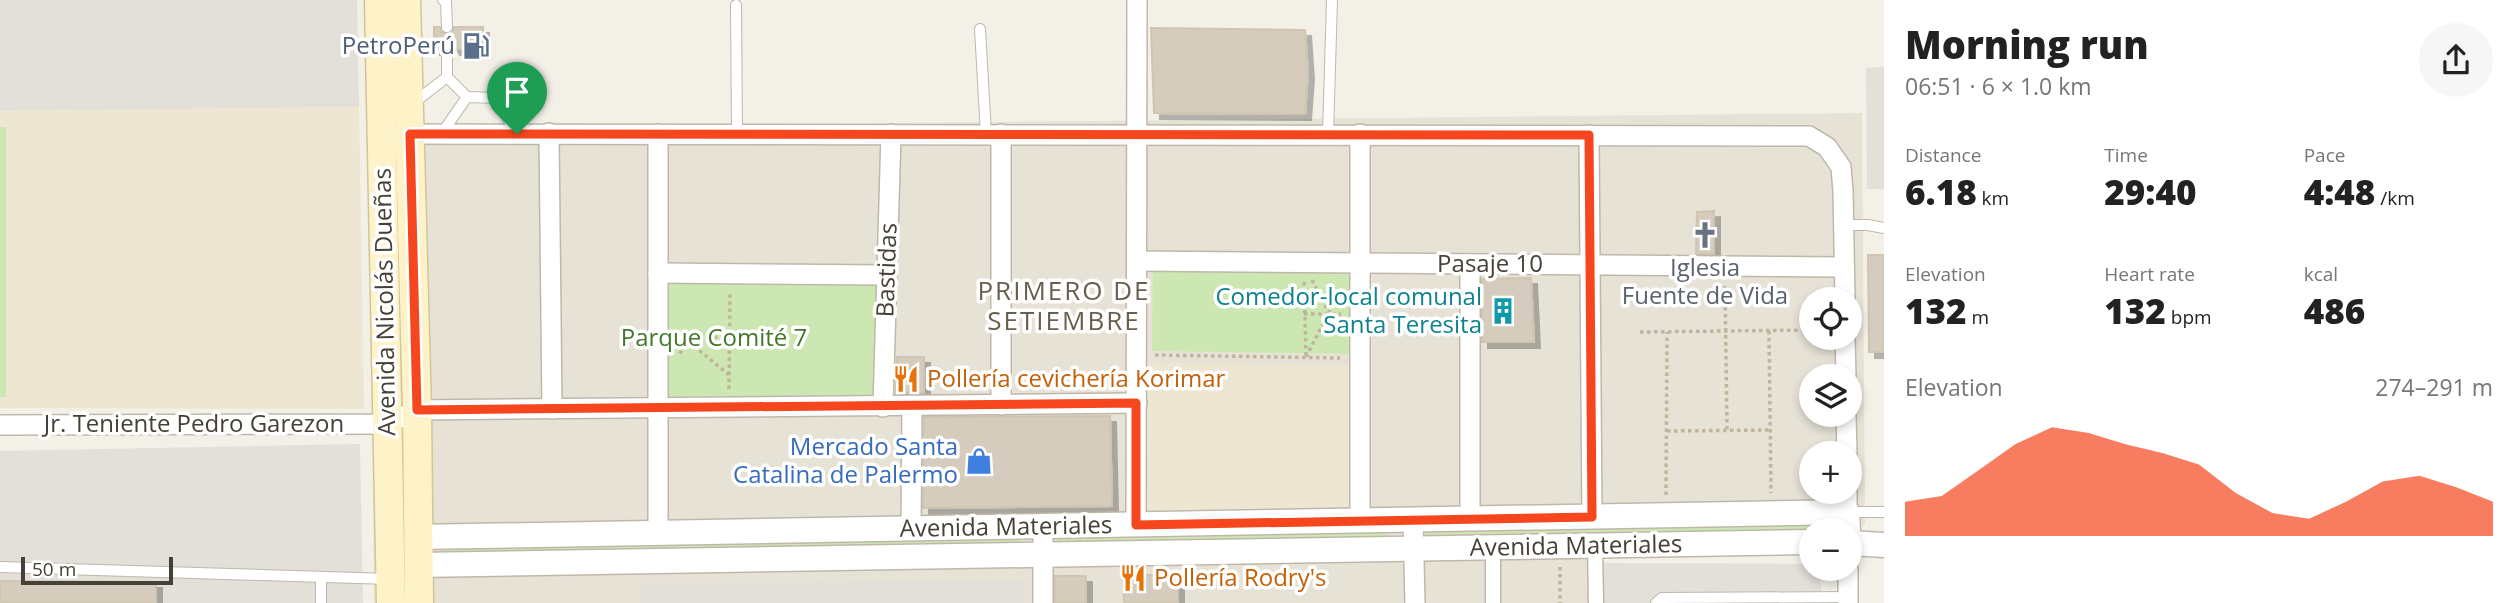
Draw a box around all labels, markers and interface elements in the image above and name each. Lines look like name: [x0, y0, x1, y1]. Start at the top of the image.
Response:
text: Morning run: [1905, 18, 2149, 70]
button: share: [2419, 23, 2493, 97]
place label: PetroPerú: [342, 28, 455, 61]
fuel station icon: PetroPerú: [461, 31, 491, 61]
pin: [487, 62, 547, 134]
text: 06:51 · 6 × 1.0 km: [1905, 70, 2092, 102]
icon: arrive: [498, 73, 536, 111]
text: Distance: [1905, 142, 1981, 168]
text: Time: [2104, 142, 2148, 168]
text: Pace: [2304, 142, 2345, 168]
street label: Avenida Nicolás Dueñas: [365, 168, 402, 436]
text: 6.18: [1905, 168, 1977, 215]
text: 29:40: [2104, 168, 2196, 215]
text: 4:48: [2304, 168, 2375, 215]
text: km: [1977, 185, 2009, 211]
text: /km: [2375, 185, 2415, 211]
church icon: Iglesia Fuente de Vida: [1690, 220, 1720, 250]
street label: Bastidas: [867, 222, 904, 318]
street label: Pasaje 10: [1437, 246, 1543, 279]
place label: Iglesia Fuente de Vida: [1622, 250, 1788, 311]
text: Elevation: [1905, 261, 1986, 287]
text: Heart rate: [2104, 261, 2195, 287]
text: kcal: [2304, 261, 2338, 287]
district label: PRIMERO DE SETIEMBRE: [977, 272, 1151, 338]
place label: Comedor-local comunal Santa Teresita: [1215, 279, 1482, 340]
map controls: [1799, 287, 1862, 581]
button: locate: [1799, 287, 1862, 350]
text: 132: [1905, 287, 1967, 334]
text: 132: [2104, 287, 2166, 334]
text: 486: [2304, 287, 2365, 334]
building icon: Comedor-local comunal Santa Teresita: [1488, 296, 1518, 326]
text: m: [1967, 304, 1989, 330]
text: bpm: [2166, 304, 2212, 330]
park label: Parque Comité 7: [621, 320, 807, 353]
place label: Pollería cevichería Korimar: [927, 361, 1226, 394]
restaurant icon: Pollería cevichería Korimar: [891, 364, 921, 394]
button: layers: [1799, 364, 1862, 427]
text: Elevation: [1905, 371, 2003, 403]
text: 274–291 m: [2375, 371, 2493, 403]
street label: Jr. Teniente Pedro Garezon: [42, 406, 344, 439]
place label: Mercado Santa Catalina de Palermo: [733, 429, 958, 490]
button: +: [1799, 441, 1862, 504]
shop icon: Mercado Santa Catalina de Palermo: [964, 446, 994, 476]
street label: Avenida Materiales: [899, 507, 1113, 544]
button: −: [1799, 518, 1862, 581]
street label: Avenida Materiales: [1469, 526, 1683, 563]
scale bar: [21, 554, 173, 586]
text: 50 m: [32, 556, 76, 582]
place label: Pollería Rodry's: [1154, 560, 1326, 593]
restaurant icon: Pollería Rodry's: [1118, 563, 1148, 593]

